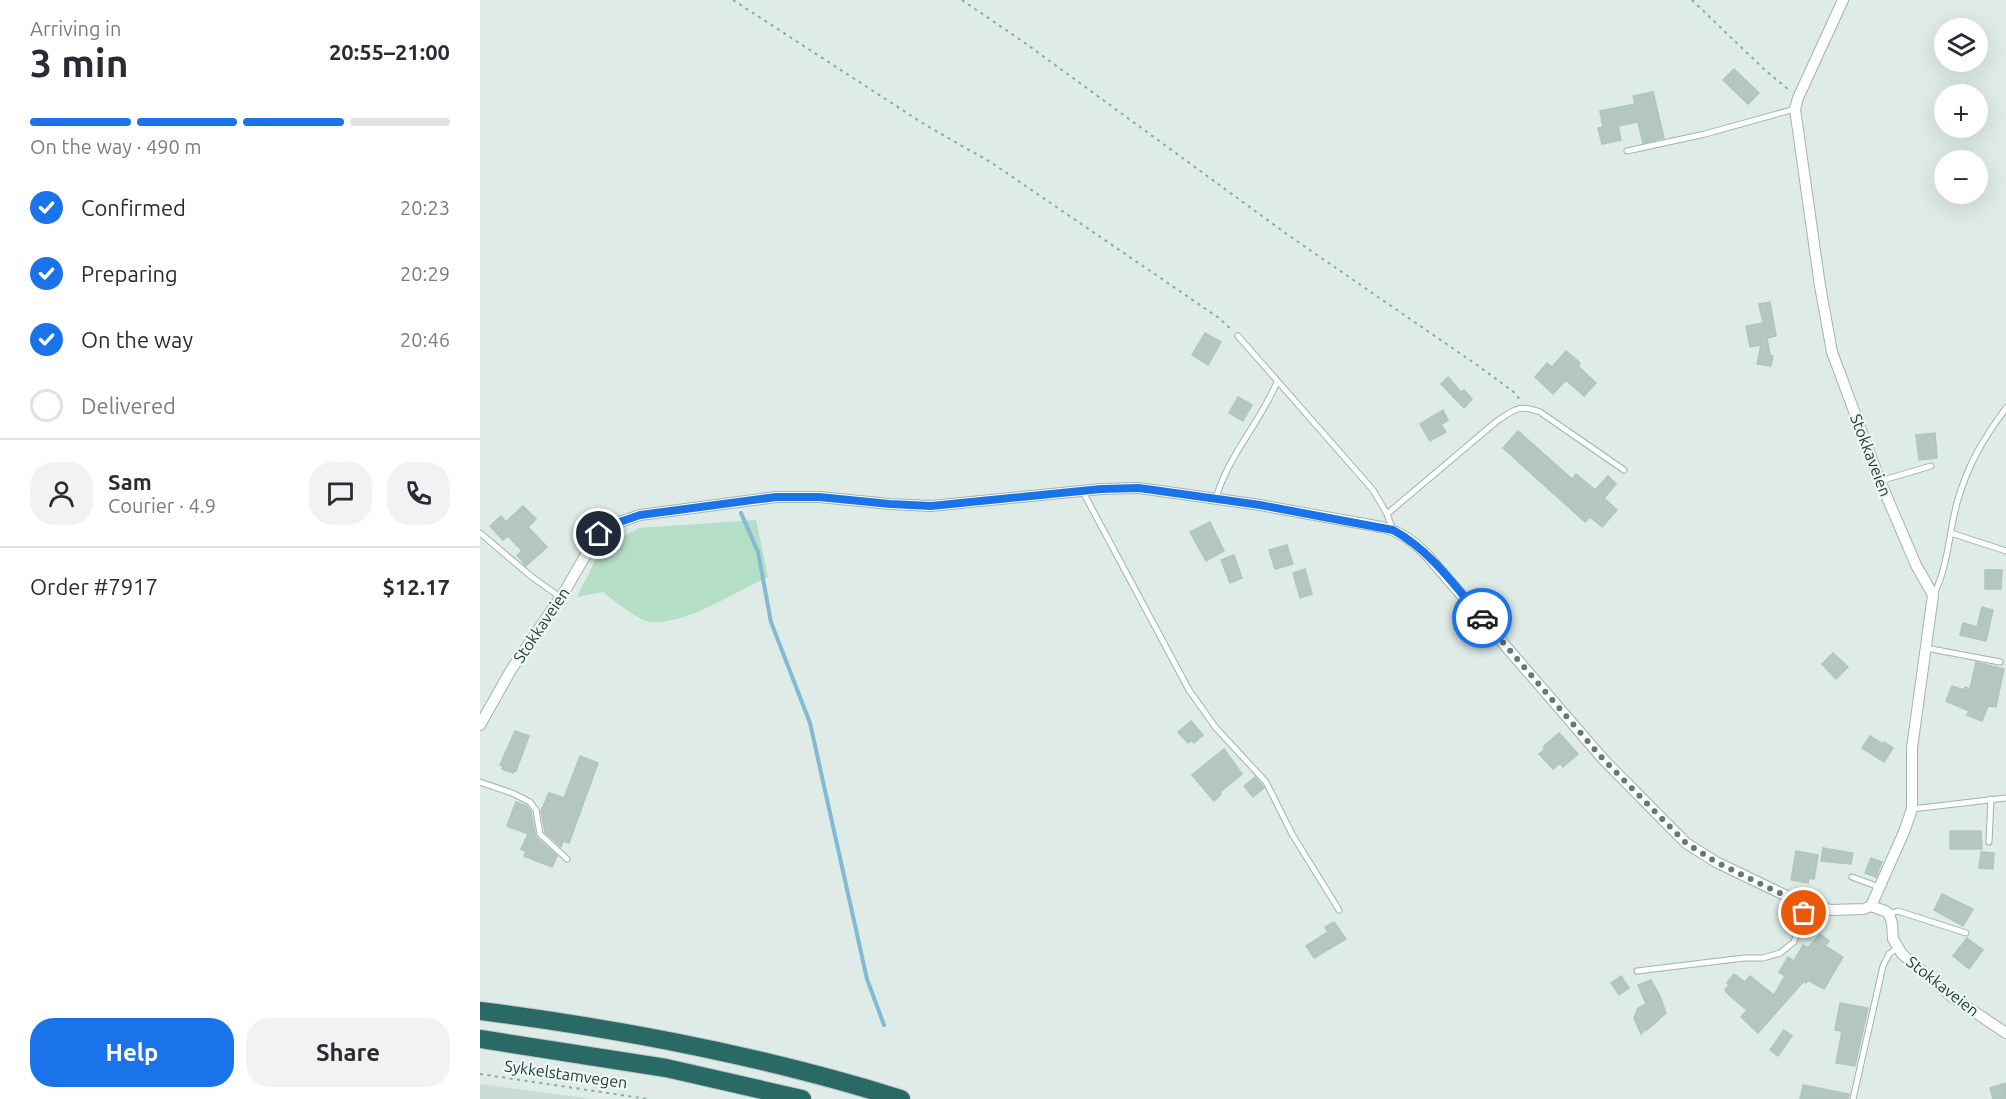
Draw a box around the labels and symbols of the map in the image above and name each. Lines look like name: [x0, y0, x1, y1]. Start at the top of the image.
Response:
street label: Stokkaveien: [1847, 411, 1895, 499]
pin: [573, 508, 624, 559]
street label: Stokkaveien: [509, 584, 573, 666]
courier: [1452, 588, 1512, 648]
pin: [1778, 887, 1829, 938]
street label: Stokkaveien: [1903, 952, 1983, 1020]
street label: Sykkelstamvegen: [503, 1056, 629, 1092]

